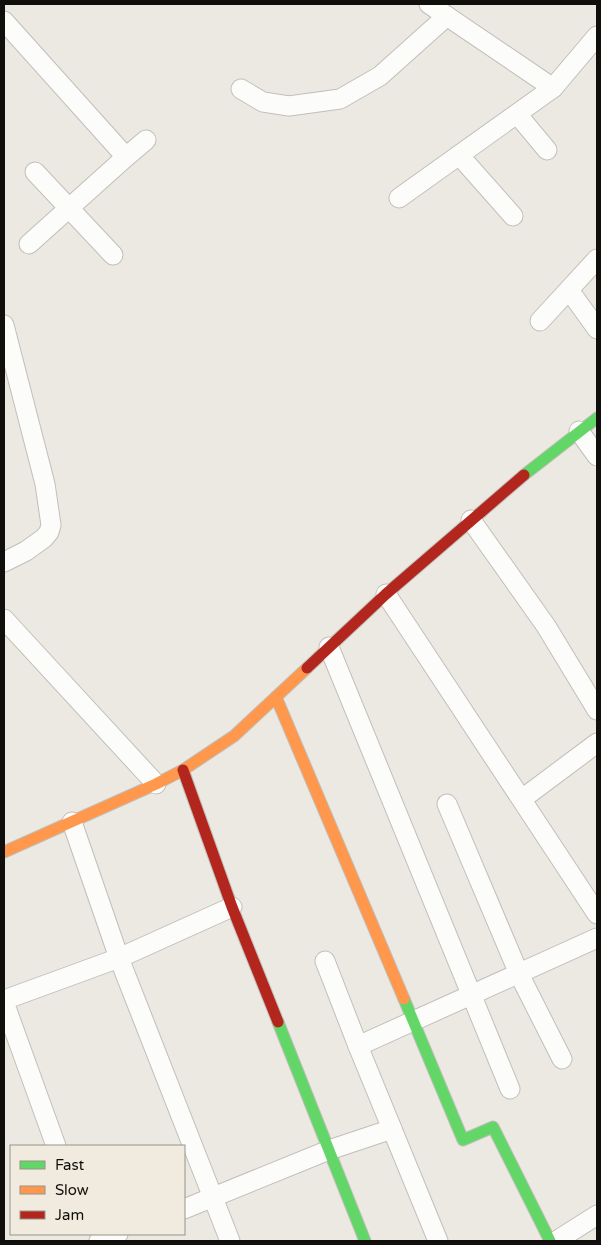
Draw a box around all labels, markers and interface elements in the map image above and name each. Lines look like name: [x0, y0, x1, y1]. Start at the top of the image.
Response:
legend: [10, 1145, 185, 1235]
text: Fast: [55, 1156, 85, 1174]
text: Slow: [55, 1181, 89, 1199]
text: Jam: [55, 1206, 84, 1224]

